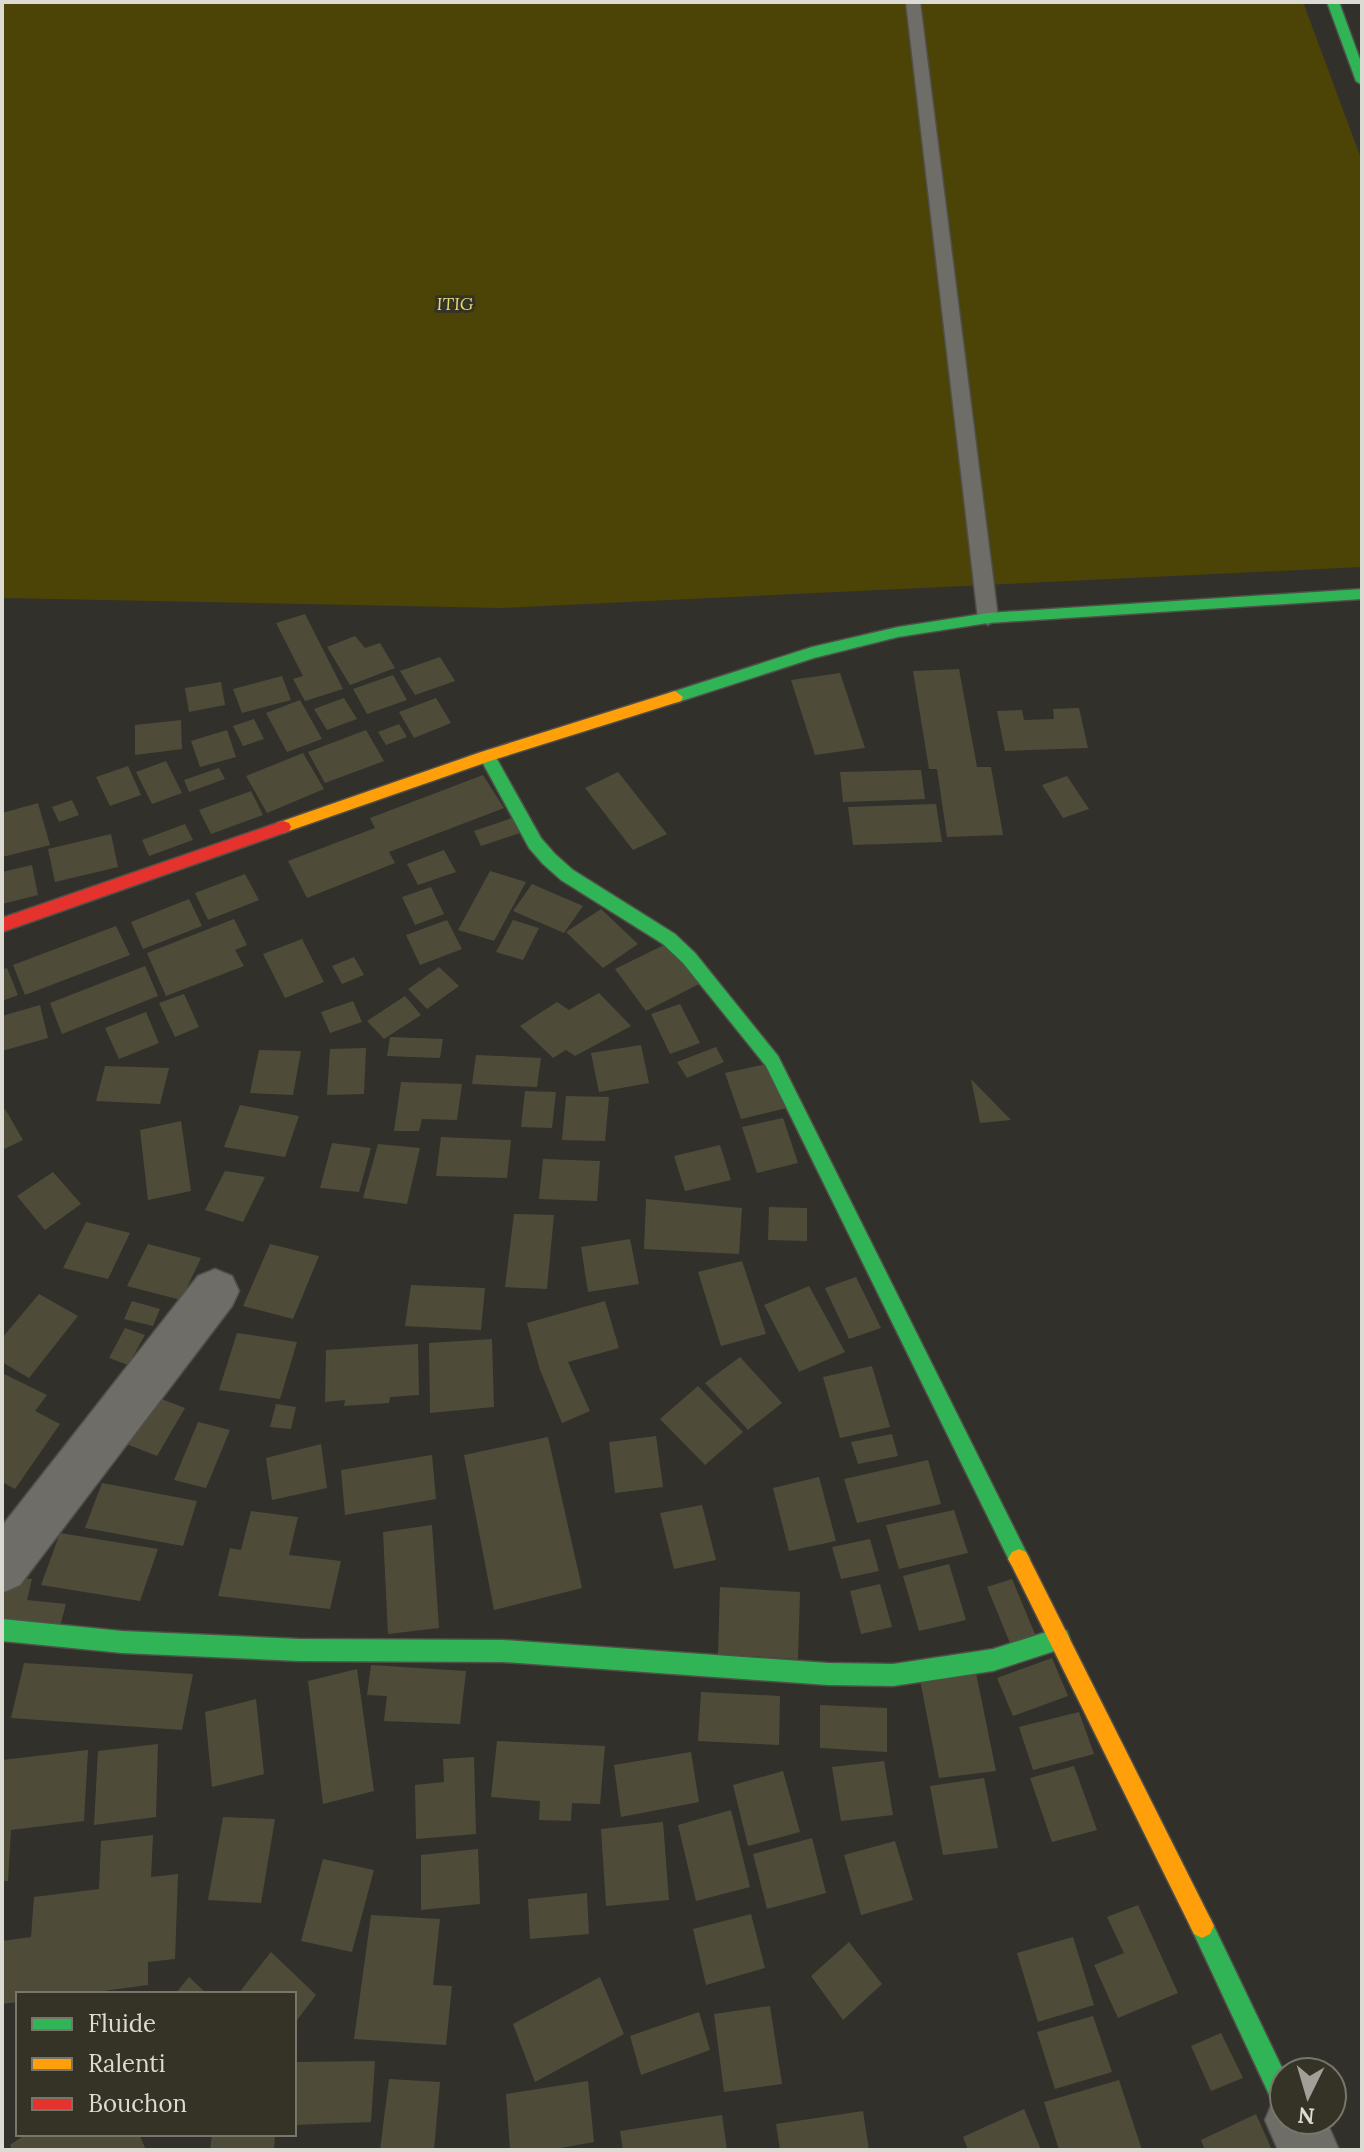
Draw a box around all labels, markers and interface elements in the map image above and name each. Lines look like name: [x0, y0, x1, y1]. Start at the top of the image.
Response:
park label: ITIG: [437, 292, 474, 315]
legend: [16, 1992, 296, 2136]
text: Fluide: [88, 2008, 156, 2039]
text: Ralenti: [88, 2048, 165, 2079]
north arrow: [1268, 2056, 1348, 2136]
text: Bouchon: [88, 2088, 187, 2119]
text: N: [1297, 2101, 1316, 2131]

